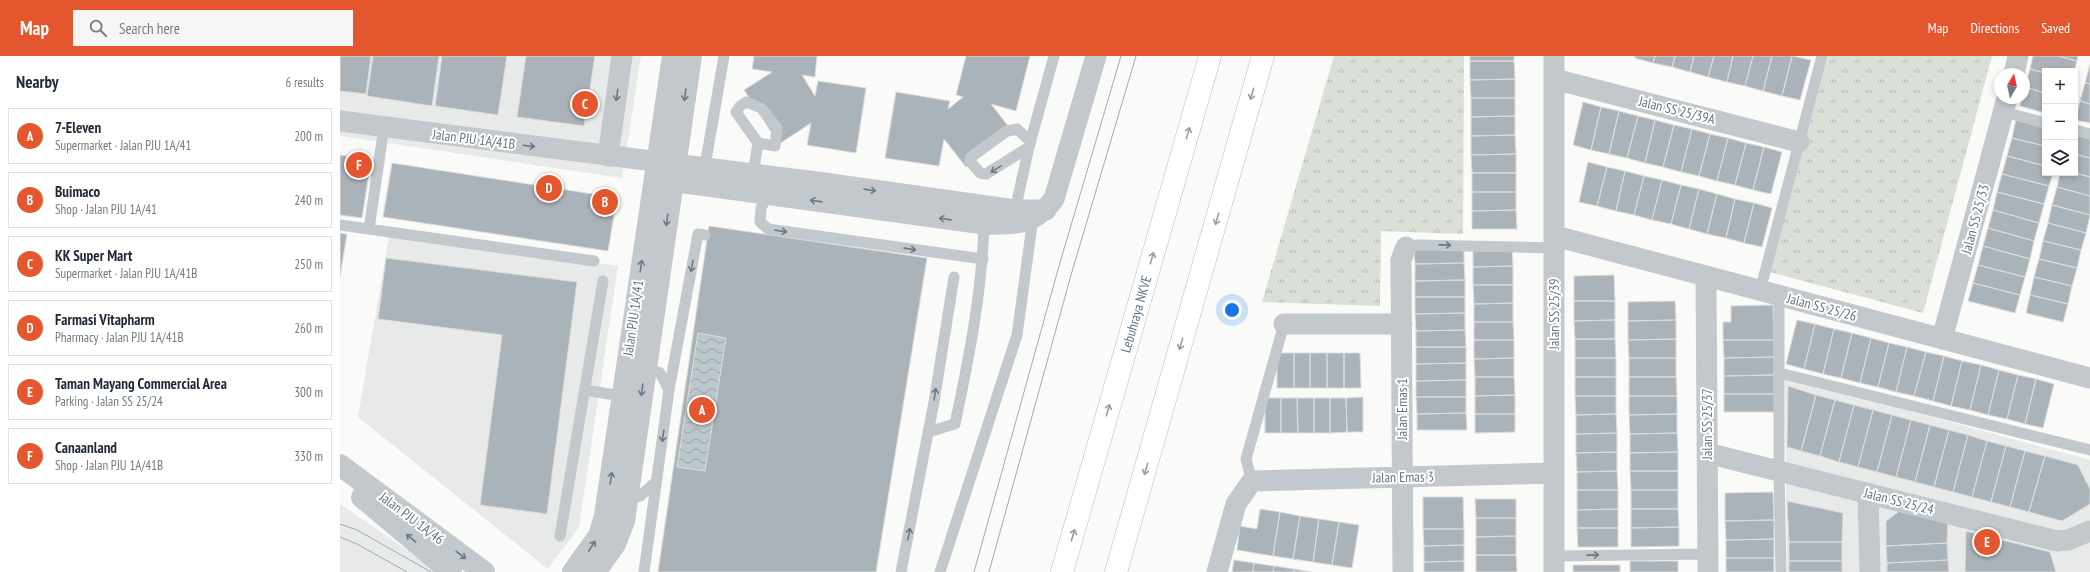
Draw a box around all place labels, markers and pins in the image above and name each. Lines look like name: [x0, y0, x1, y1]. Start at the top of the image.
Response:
pin: C: [572, 89, 598, 119]
pin: F: [346, 150, 372, 180]
pin: D: [536, 173, 562, 203]
pin: B: [592, 187, 618, 217]
pin: A: [689, 395, 715, 425]
pin: E: [1974, 527, 2000, 557]

